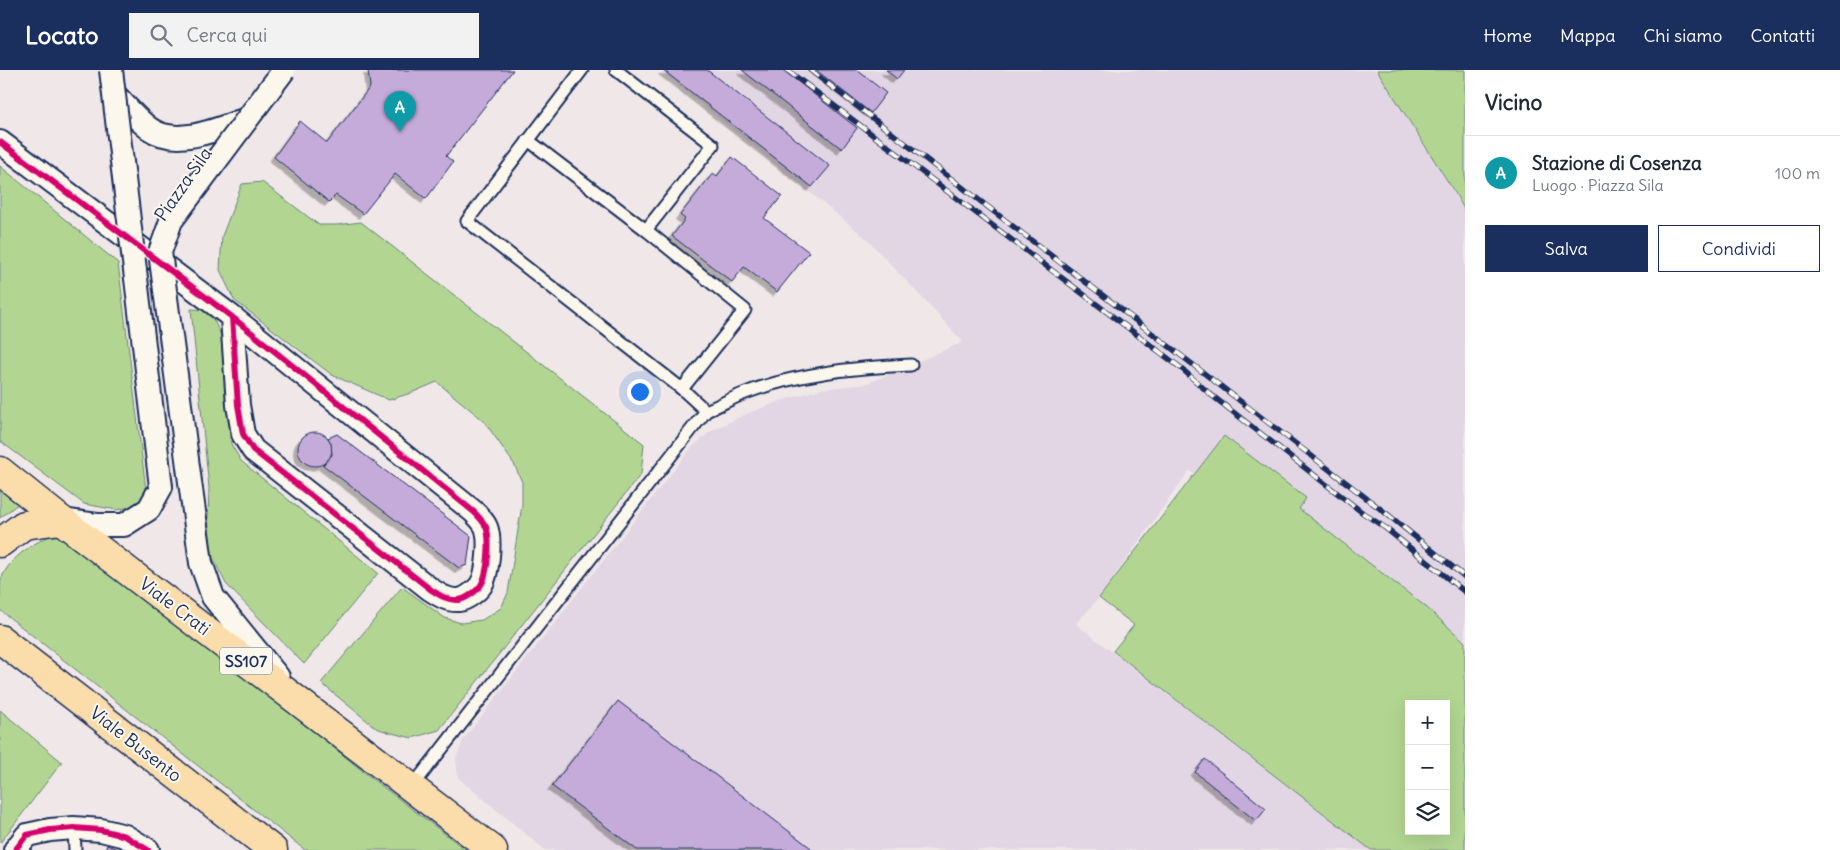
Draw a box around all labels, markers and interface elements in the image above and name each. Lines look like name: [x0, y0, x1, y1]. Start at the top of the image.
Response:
search box: [129, 13, 479, 58]
text: Locato: [25, 20, 99, 50]
icon: search: [147, 21, 175, 49]
text: Cerca qui: [187, 23, 267, 47]
text: Home: [1483, 24, 1532, 47]
text: Mappa: [1560, 24, 1615, 47]
text: Chi siamo: [1643, 24, 1722, 47]
text: Contatti: [1750, 24, 1815, 47]
text: Vicino: [1485, 89, 1542, 116]
pin: A: [384, 91, 416, 132]
street label: Piazza Sila: [149, 143, 217, 225]
text: Stazione di Cosenza: [1532, 151, 1702, 175]
text: A: [1496, 163, 1506, 183]
text: 100 m: [1775, 163, 1820, 183]
text: Luogo · Piazza Sila: [1532, 175, 1664, 195]
button: Salva: [1485, 225, 1648, 272]
button: Condividi: [1658, 225, 1820, 272]
your location: [627, 379, 653, 405]
street label: Viale Crati: [135, 572, 215, 640]
road number: SS107: [220, 648, 272, 674]
map controls: [1405, 700, 1450, 835]
button: +: [1405, 700, 1450, 745]
street label: Viale Busento: [85, 701, 187, 787]
button: −: [1405, 745, 1450, 790]
button: layers: [1405, 790, 1450, 835]

